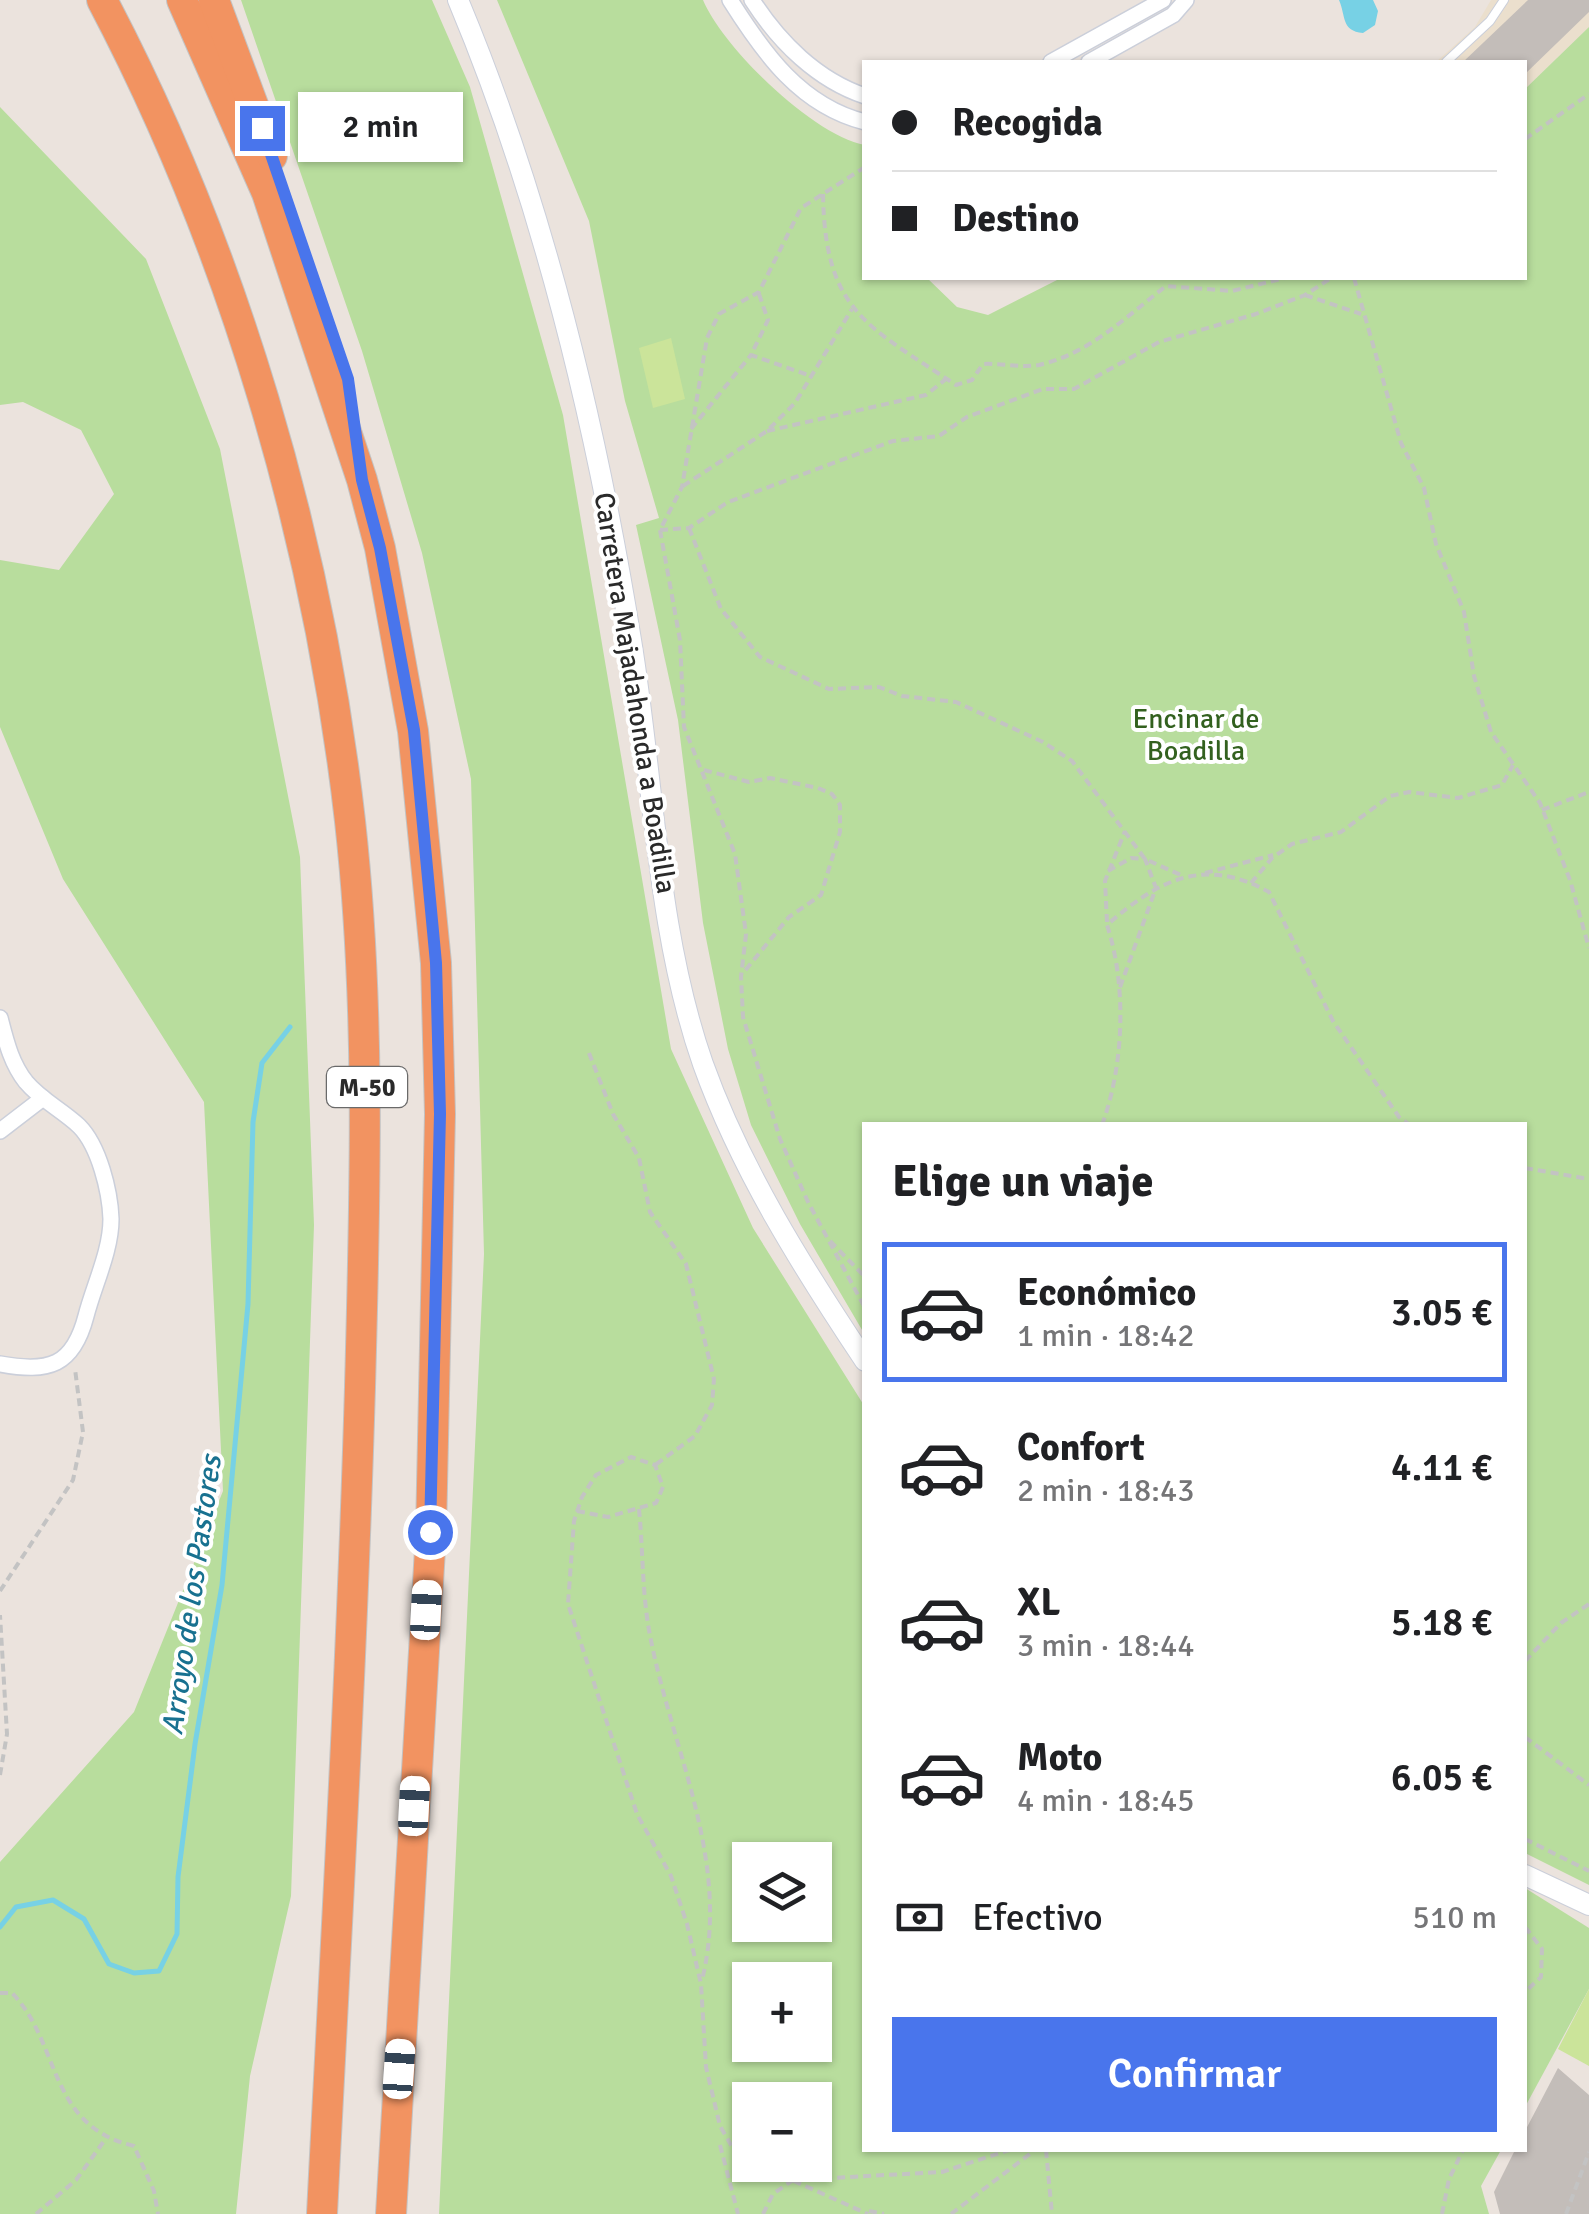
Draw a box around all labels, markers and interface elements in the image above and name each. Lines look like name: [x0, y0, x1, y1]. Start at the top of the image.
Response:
callout: 2 min: [297, 93, 462, 163]
text: Recogida: [952, 99, 1103, 146]
route end: [240, 106, 285, 151]
text: 2 min: [342, 107, 419, 146]
text: Destino: [952, 195, 1079, 242]
street label: Carretera Majadahonda a Boadilla: [586, 490, 684, 896]
park label: Encinar de Boadilla: [1133, 702, 1259, 768]
road number: M-50: [327, 1067, 407, 1107]
text: Elige un viaje: [892, 1154, 1154, 1209]
icon: car: [897, 1267, 987, 1357]
text: Económico: [1017, 1269, 1196, 1316]
text: 3.05 €: [1391, 1289, 1492, 1336]
text: 1 min · 18:42: [1017, 1316, 1195, 1355]
icon: car: [897, 1422, 987, 1512]
text: Confort: [1017, 1424, 1145, 1471]
text: 4.11 €: [1391, 1444, 1492, 1491]
water label: Arroyo de los Pastores: [154, 1450, 230, 1737]
text: 2 min · 18:43: [1017, 1471, 1195, 1510]
route start: [408, 1510, 453, 1555]
icon: car: [897, 1577, 987, 1667]
car: [409, 1579, 443, 1641]
text: XL: [1017, 1579, 1060, 1626]
text: 5.18 €: [1391, 1599, 1492, 1646]
text: 3 min · 18:44: [1017, 1626, 1195, 1665]
icon: car: [897, 1732, 987, 1822]
text: Moto: [1017, 1734, 1102, 1781]
text: 6.05 €: [1391, 1754, 1492, 1801]
car: [397, 1775, 431, 1837]
text: 4 min · 18:45: [1017, 1781, 1195, 1820]
map controls: [732, 1842, 832, 2182]
button: layers: [732, 1842, 832, 1942]
icon: cash: [892, 1890, 947, 1945]
text: Efectivo: [972, 1894, 1103, 1941]
text: 510 m: [1413, 1898, 1497, 1937]
button: +: [732, 1962, 832, 2062]
button: Confirmar: [892, 2017, 1497, 2132]
car: [382, 2038, 416, 2100]
button: −: [732, 2082, 832, 2182]

